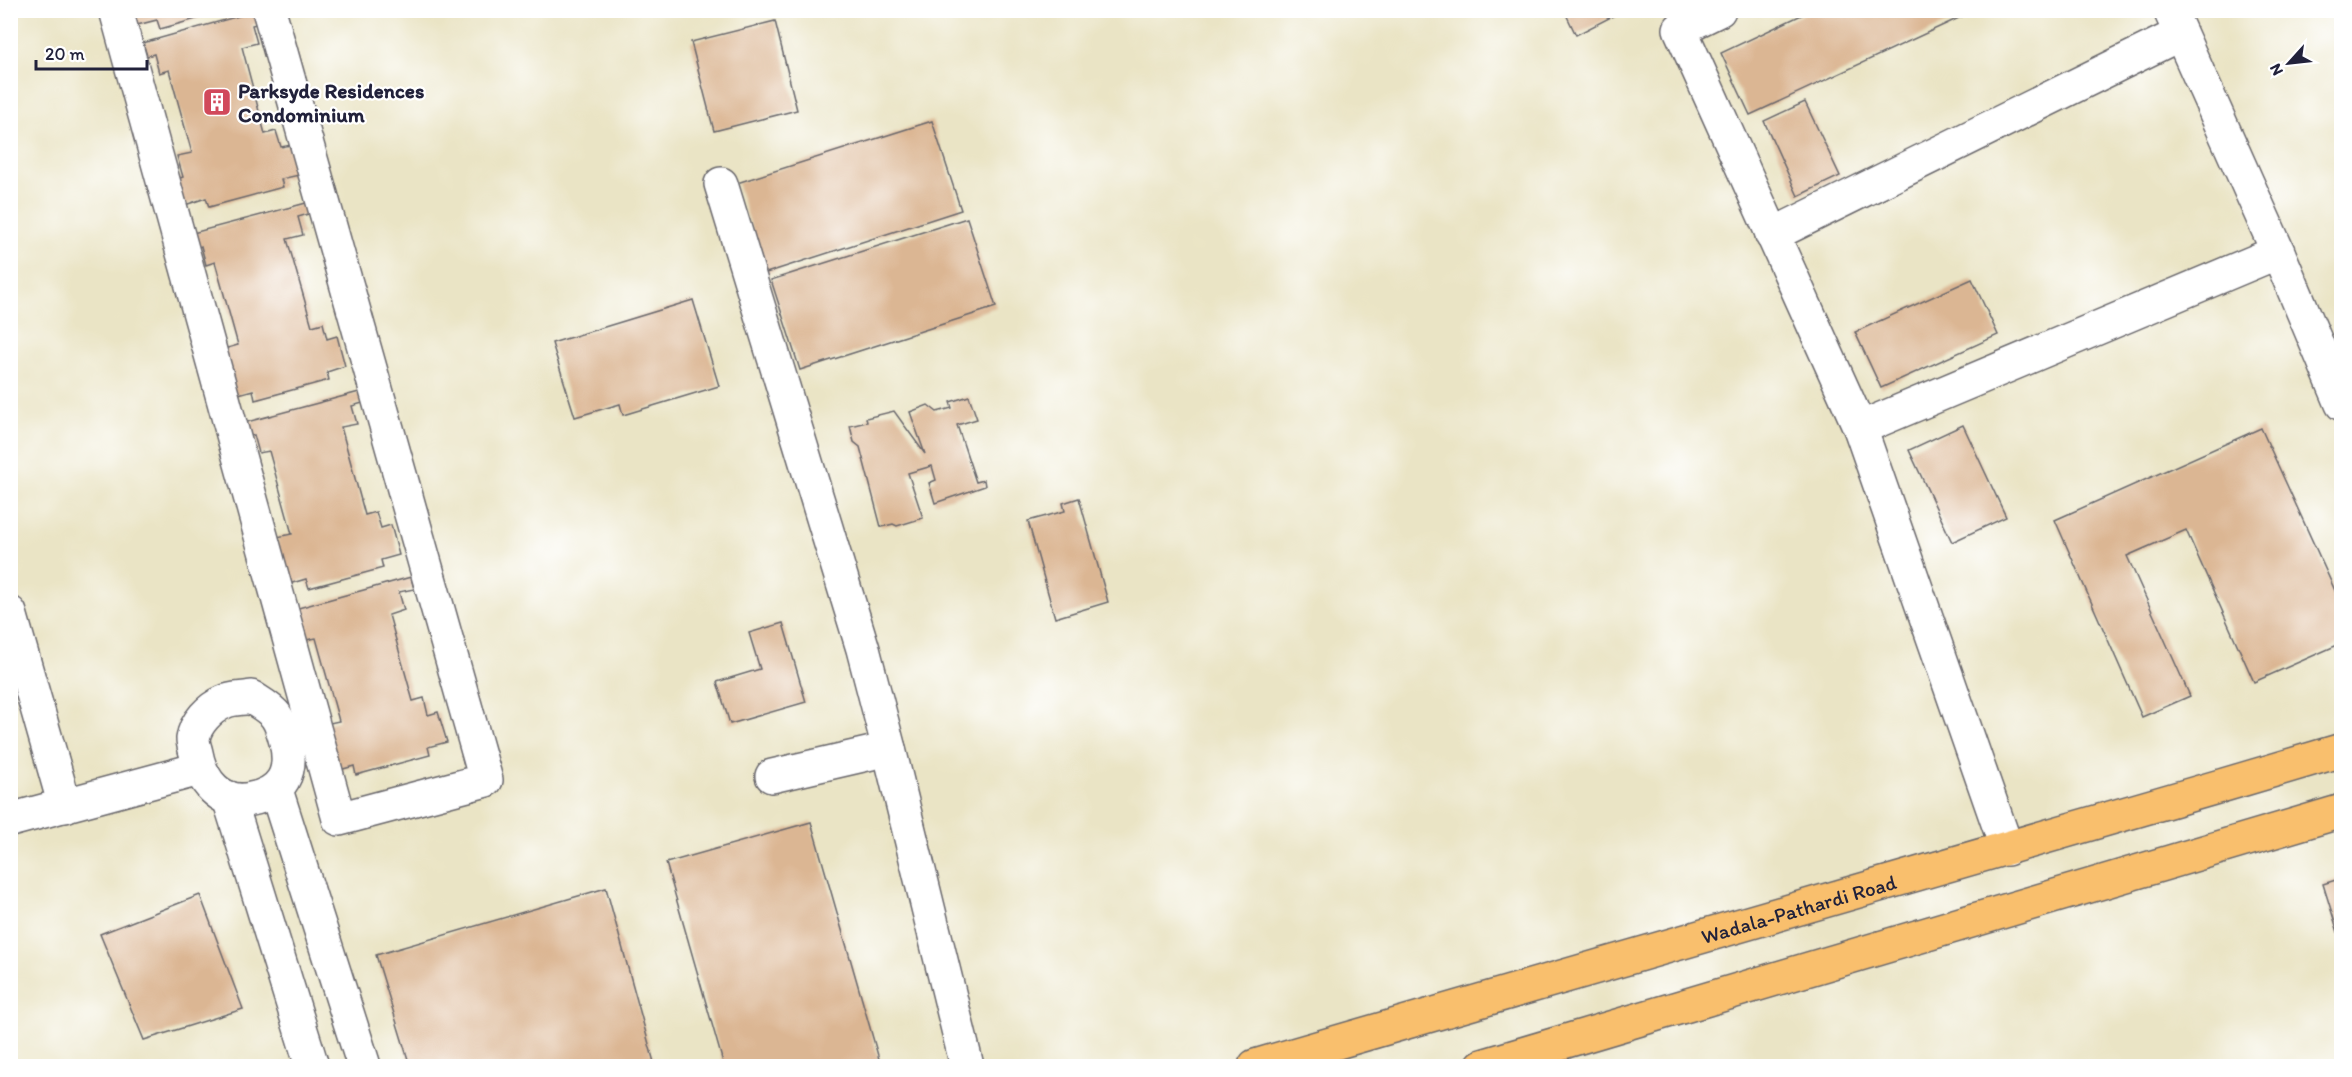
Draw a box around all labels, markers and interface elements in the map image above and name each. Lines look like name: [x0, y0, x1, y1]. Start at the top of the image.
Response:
scale bar: [36, 33, 147, 71]
north arrow: [2259, 33, 2319, 93]
text: 20 m: [45, 43, 85, 65]
text: N: [2265, 60, 2287, 79]
place label: Parksyde Residences Condominium: [238, 78, 424, 127]
building icon: Parksyde Residences Condominium: [201, 86, 233, 118]
street label: Wadala-Pathardi Road: [1698, 869, 1900, 949]

